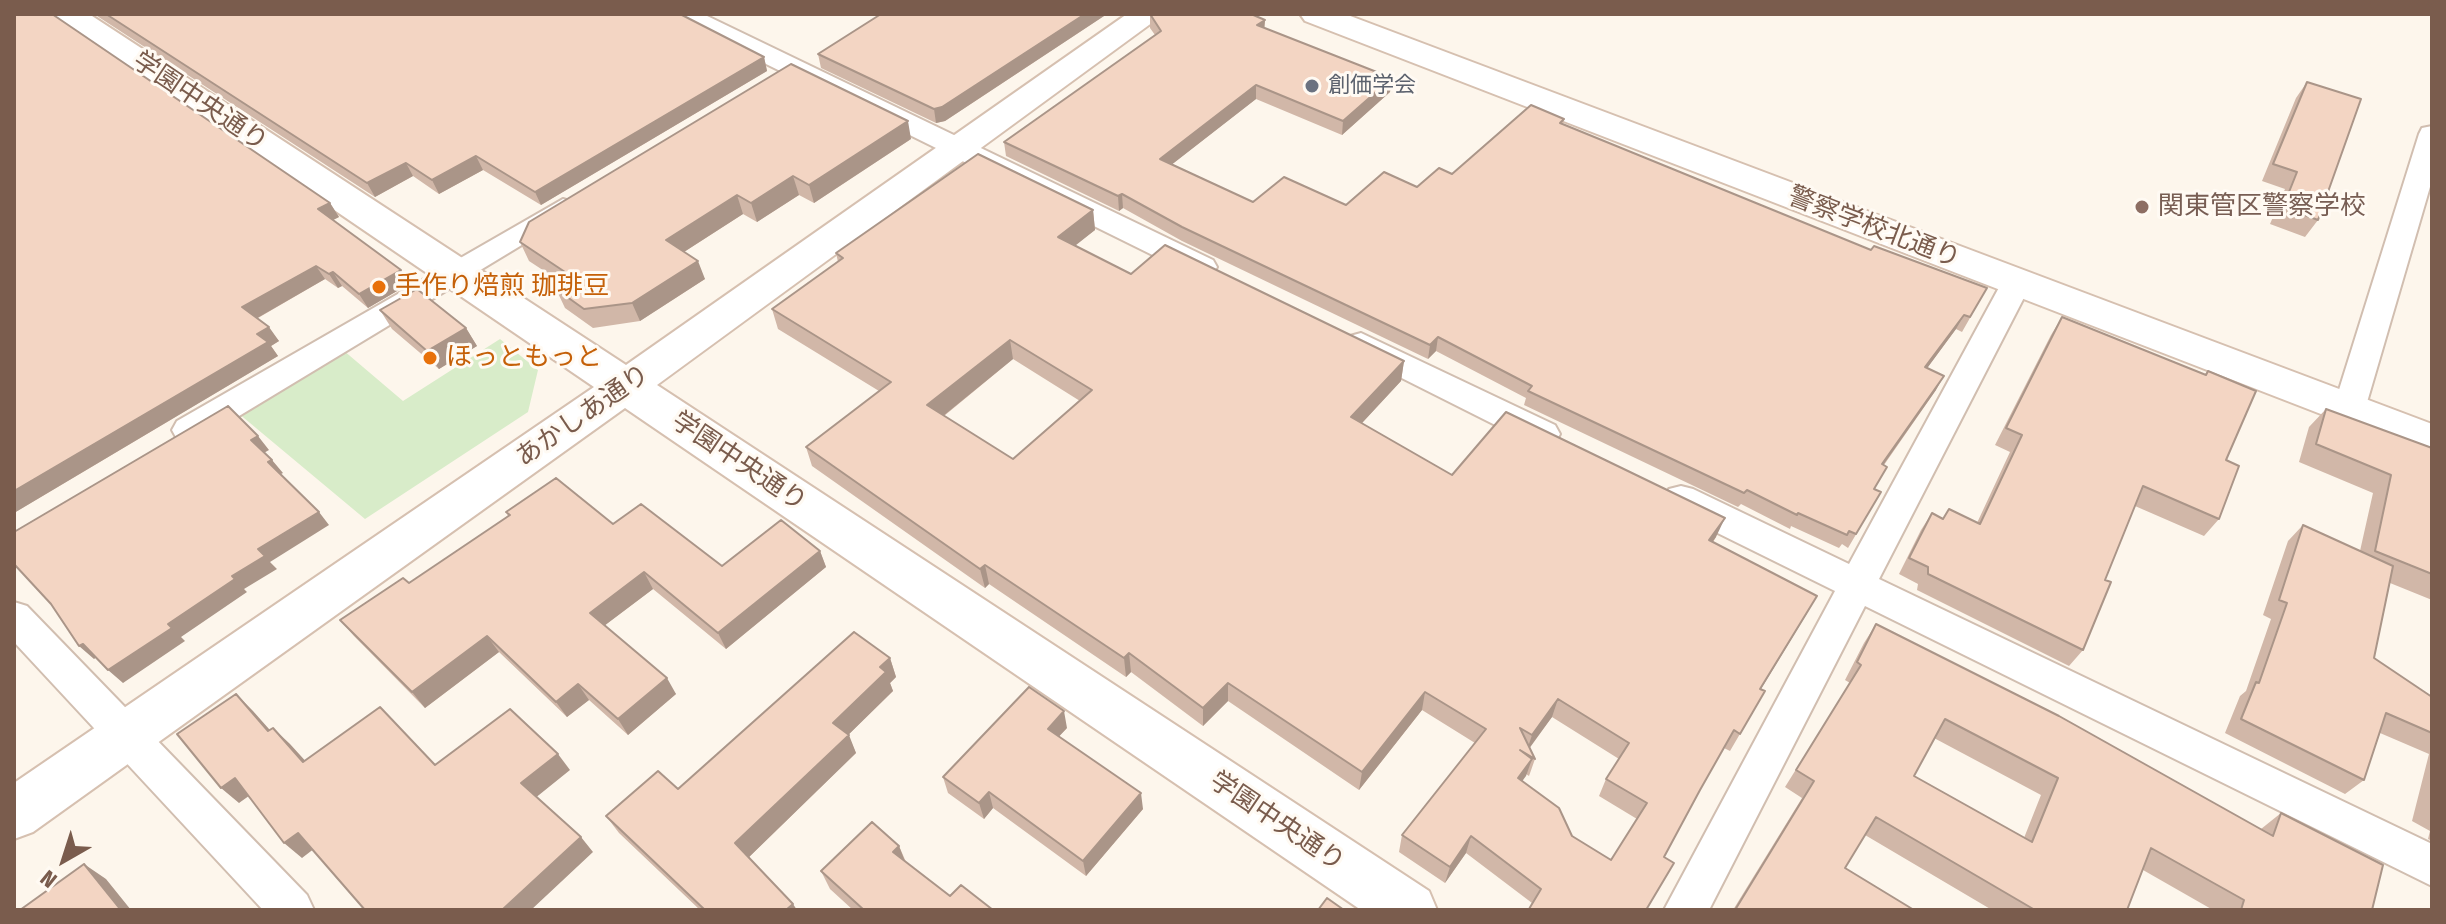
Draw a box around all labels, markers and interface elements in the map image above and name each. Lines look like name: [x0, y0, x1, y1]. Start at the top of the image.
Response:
street label: 学園中央通り: [127, 45, 273, 159]
place label: 創価学会: [1328, 73, 1416, 99]
marker: 創価学会: [1303, 77, 1321, 95]
street label: 警察学校北通り: [1783, 181, 1965, 275]
place label: 関東管区警察学校: [2158, 191, 2366, 223]
marker: 関東管区警察学校: [2133, 198, 2151, 216]
place label: 手作り焙煎 珈琲豆: [395, 271, 609, 303]
marker: 手作り焙煎 珈琲豆: [370, 278, 388, 296]
place label: ほっともっと: [446, 342, 602, 374]
marker: ほっともっと: [421, 349, 439, 367]
street label: あかしあ通り: [510, 358, 656, 474]
street label: 学園中央通り: [666, 405, 812, 519]
street label: 学園中央通り: [1204, 765, 1350, 879]
north arrow: [24, 820, 104, 900]
text: N: [35, 864, 62, 894]

